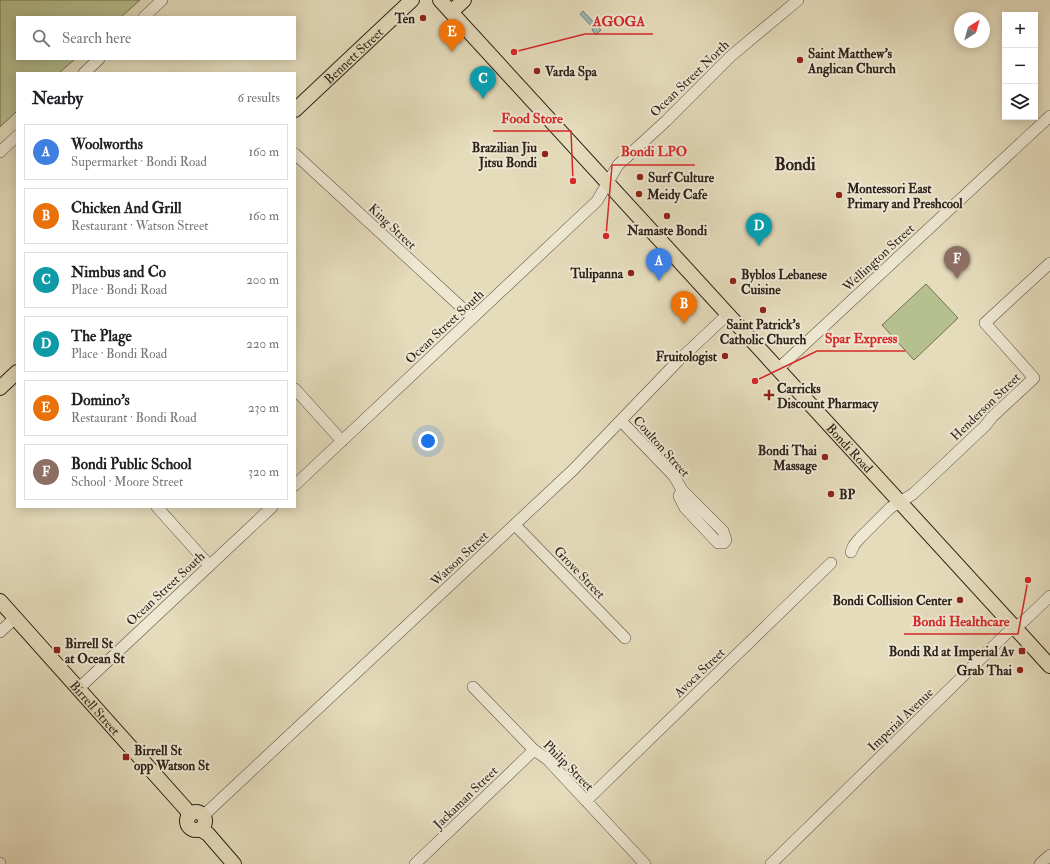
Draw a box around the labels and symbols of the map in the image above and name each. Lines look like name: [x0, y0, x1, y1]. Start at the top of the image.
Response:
callout: AGOGA: [585, 8, 653, 34]
place label: Ten: [394, 11, 415, 27]
north arrow: [954, 12, 990, 48]
marker: Ten: [418, 13, 428, 23]
text: AGOGA: [592, 13, 645, 30]
pin: E: [439, 19, 465, 52]
street label: Bennett Street: [321, 24, 387, 88]
street label: Ocean Street North: [647, 37, 733, 120]
place label: Saint Matthew's Anglican Church: [807, 46, 896, 78]
marker: Saint Matthew's Anglican Church: [795, 55, 805, 65]
place label: Varda Spa: [544, 64, 597, 81]
pin: C: [470, 66, 496, 99]
marker: Varda Spa: [532, 66, 542, 76]
callout: Food Store: [493, 105, 571, 131]
text: Food Store: [501, 110, 563, 127]
callout: Bondi LPO: [612, 139, 695, 165]
place label: Brazilian Jiu Jitsu Bondi: [472, 140, 538, 172]
text: Bondi LPO: [621, 143, 687, 160]
marker: Brazilian Jiu Jitsu Bondi: [540, 149, 550, 159]
district label: Bondi: [775, 154, 816, 175]
place label: Surf Culture: [648, 170, 715, 186]
marker: Surf Culture: [635, 172, 645, 182]
place label: Montessori East Primary and Preshcool: [846, 181, 963, 213]
place label: Meidy Cafe: [646, 187, 708, 204]
marker: Meidy Cafe: [634, 189, 644, 199]
marker: Montessori East Primary and Preshcool: [834, 190, 844, 200]
street label: King Street: [365, 201, 420, 253]
marker: Namaste Bondi: [662, 211, 672, 221]
pin: D: [746, 213, 772, 246]
street label: Wellington Street: [839, 221, 918, 296]
place label: Namaste Bondi: [626, 223, 708, 239]
pin: F: [944, 246, 970, 279]
pin: A: [646, 248, 672, 281]
place label: Tulipanna: [570, 266, 624, 283]
place label: Byblos Lebanese Cuisine: [741, 267, 827, 298]
marker: Tulipanna: [626, 268, 636, 278]
marker: Byblos Lebanese Cuisine: [728, 276, 738, 286]
street label: Ocean Street South: [402, 286, 487, 367]
pin: B: [671, 291, 697, 324]
marker: Saint Patrick's Catholic Church: [758, 305, 768, 315]
place label: Saint Patrick's Catholic Church: [720, 317, 806, 348]
callout: Spar Express: [817, 325, 905, 351]
text: Spar Express: [825, 330, 898, 348]
place label: Fruitologist: [656, 349, 718, 366]
marker: Fruitologist: [720, 351, 730, 361]
street label: Henderson Street: [947, 369, 1024, 444]
place label: Carricks Discount Pharmacy: [777, 381, 880, 413]
marker: Carricks Discount Pharmacy: [764, 390, 774, 400]
street label: Coulton Street: [630, 413, 693, 481]
street label: Bondi Road: [823, 420, 876, 477]
your location: [418, 431, 438, 451]
place label: Bondi Thai Massage: [758, 443, 818, 475]
marker: Bondi Thai Massage: [820, 452, 830, 462]
place label: BP: [839, 487, 856, 503]
marker: BP: [826, 489, 836, 499]
street label: Watson Street: [427, 528, 492, 590]
street label: Grove Street: [550, 543, 608, 602]
street label: Ocean Street South: [123, 548, 208, 629]
place label: Bondi Collision Center: [833, 593, 953, 609]
marker: Bondi Collision Center: [955, 595, 965, 605]
callout: Bondi Healthcare: [904, 608, 1018, 634]
text: Bondi Healthcare: [912, 613, 1010, 630]
place label: Birrell St at Ocean St: [65, 636, 126, 667]
place label: Bondi Rd at Imperial Av: [889, 644, 1015, 661]
marker: Birrell St at Ocean St: [52, 645, 62, 655]
street label: Avoca Street: [670, 645, 728, 702]
marker: Bondi Rd at Imperial Av: [1017, 646, 1027, 656]
place label: Grab Thai: [956, 663, 1013, 679]
marker: Grab Thai: [1015, 665, 1025, 675]
street label: Birrell Street: [66, 678, 123, 739]
street label: Imperial Avenue: [865, 684, 938, 756]
street label: Philip Street: [539, 737, 597, 795]
place label: Birrell St opp Watson St: [134, 743, 210, 775]
marker: Birrell St opp Watson St: [121, 752, 131, 762]
street label: Jackaman Street: [429, 763, 501, 833]

